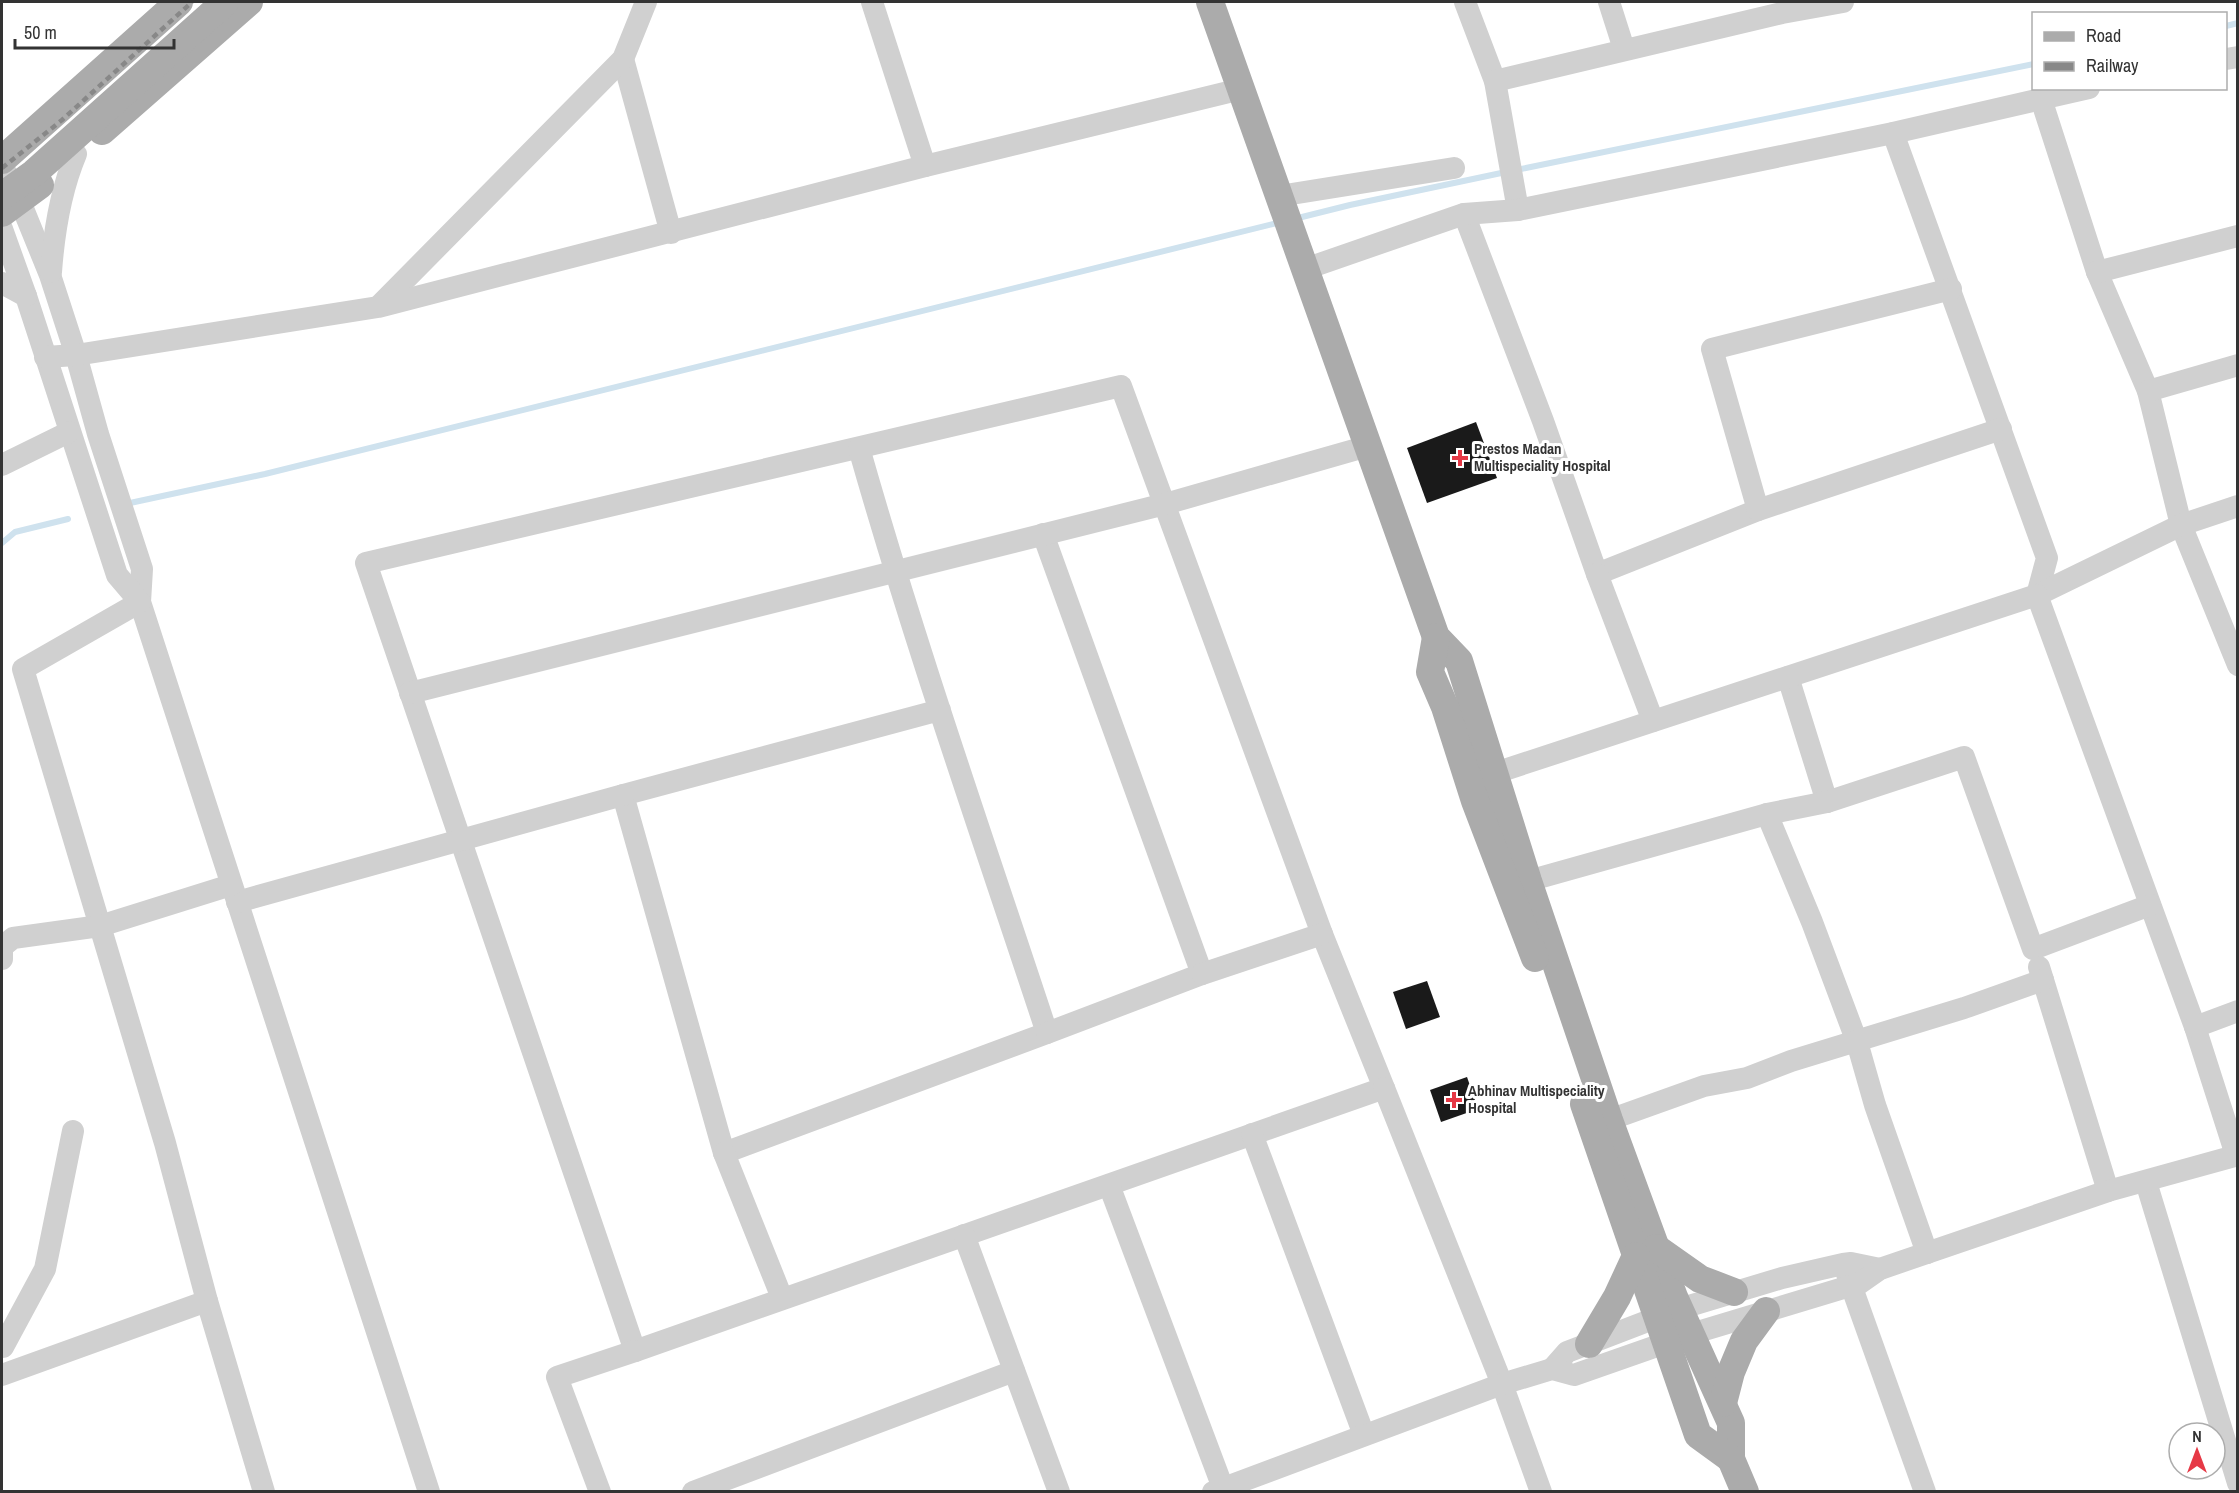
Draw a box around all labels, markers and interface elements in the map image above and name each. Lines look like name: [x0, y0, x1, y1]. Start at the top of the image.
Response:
scale bar: [15, 12, 174, 50]
legend: [2032, 12, 2227, 90]
text: 50 m: [24, 20, 57, 45]
text: Road: [2086, 23, 2121, 48]
text: Railway: [2086, 53, 2139, 78]
place label: Prestos Madan Multispeciality Hospital: [1474, 438, 1611, 476]
marker: Prestos Madan Multispeciality Hospital: [1451, 449, 1469, 467]
place label: Abhinav Multispeciality Hospital: [1468, 1080, 1605, 1118]
marker: Abhinav Multispeciality Hospital: [1445, 1091, 1463, 1109]
north arrow: [2167, 1421, 2227, 1481]
text: N: [2192, 1425, 2202, 1447]

